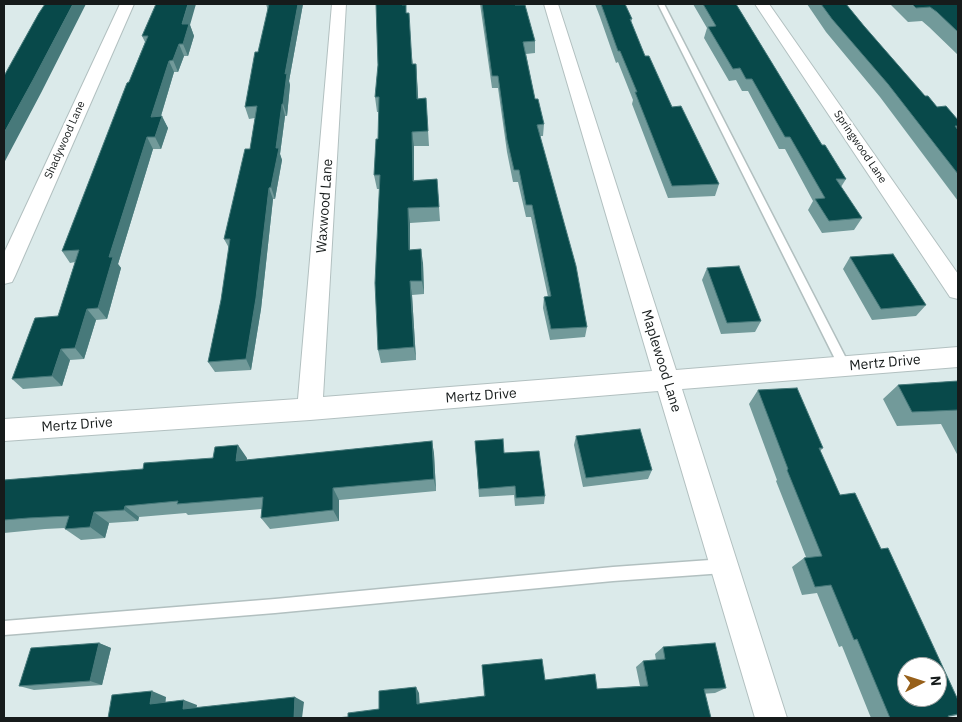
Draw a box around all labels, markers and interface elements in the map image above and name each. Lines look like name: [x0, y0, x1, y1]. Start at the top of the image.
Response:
street label: Shadywood Lane: [42, 99, 88, 181]
street label: Springwood Lane: [831, 108, 889, 186]
street label: Waxwood Lane: [313, 158, 337, 254]
street label: Maplewood Lane: [637, 308, 685, 414]
street label: Mertz Drive: [849, 352, 921, 374]
street label: Mertz Drive: [445, 385, 517, 407]
street label: Mertz Drive: [41, 414, 113, 436]
north arrow: [897, 657, 947, 707]
text: N: [927, 675, 945, 687]

